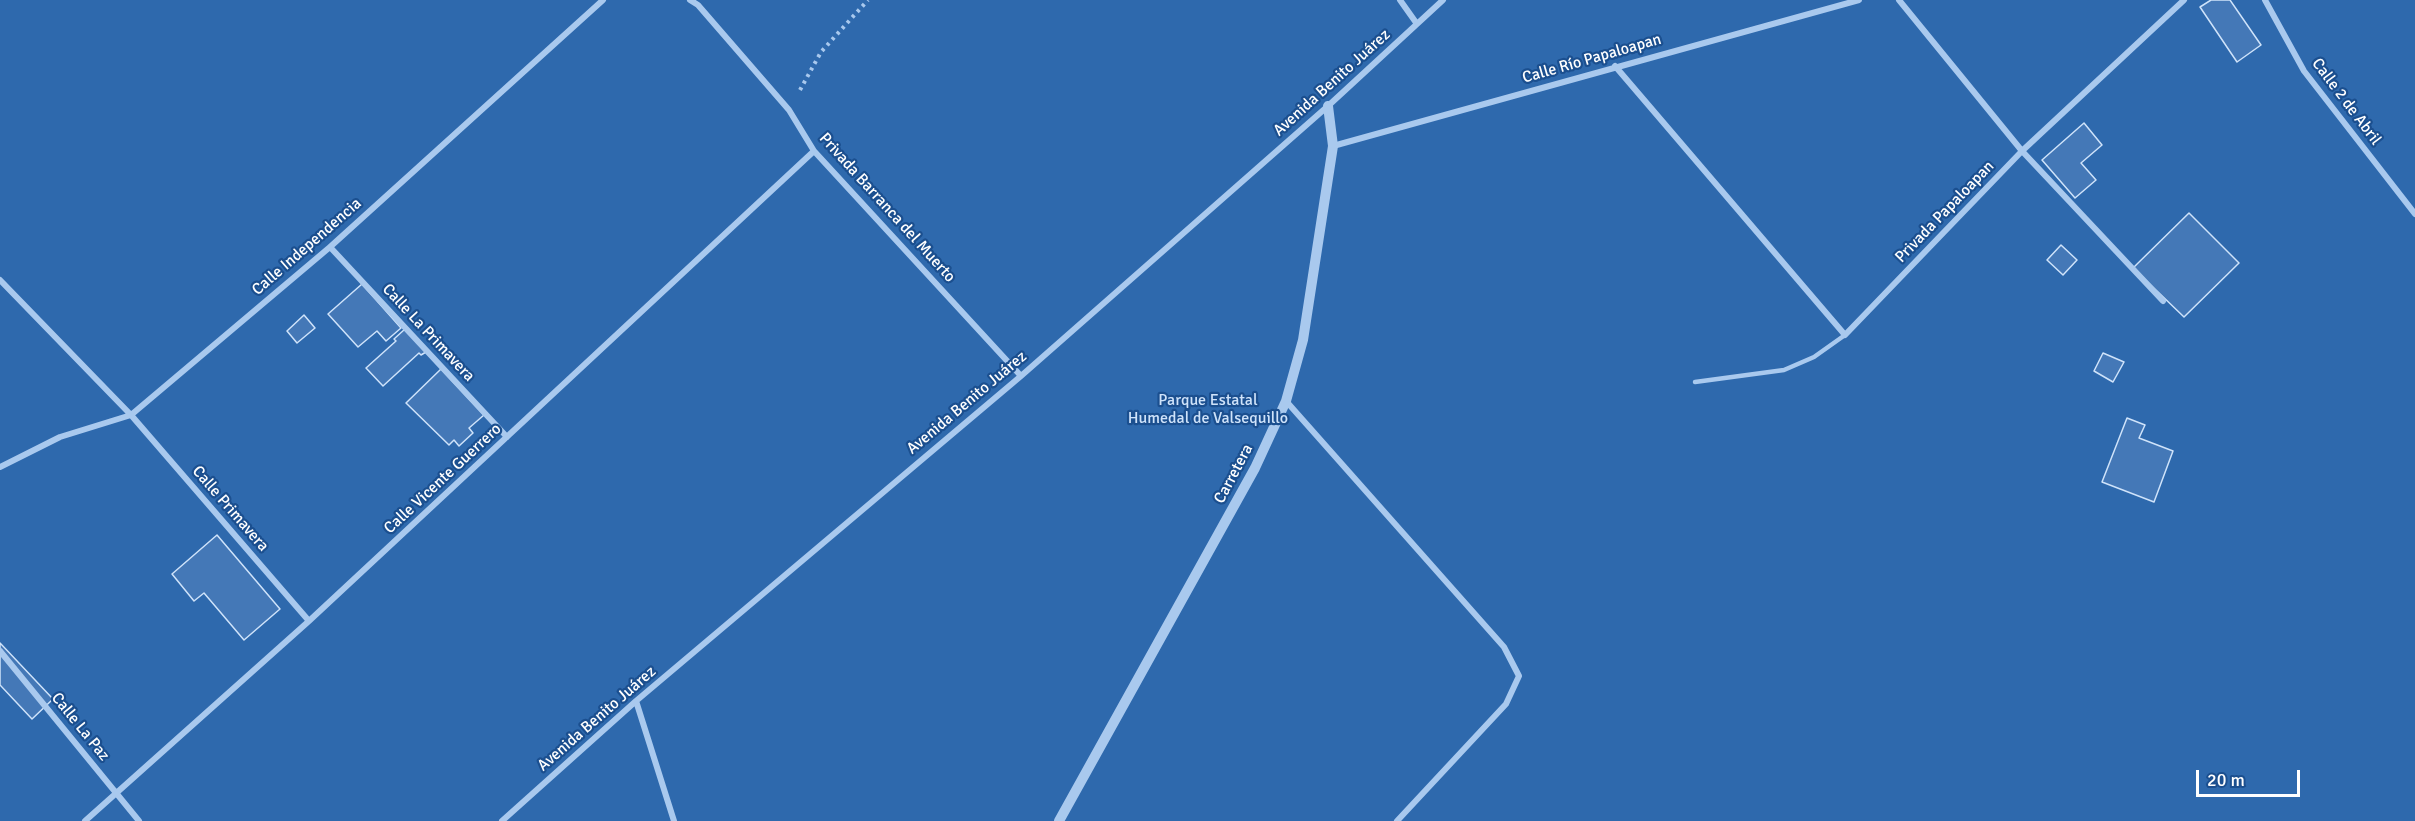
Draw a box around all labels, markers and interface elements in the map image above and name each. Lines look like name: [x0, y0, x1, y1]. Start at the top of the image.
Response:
street label: Avenida Benito Juárez: [1270, 26, 1394, 140]
street label: Calle Río Papaloapan: [1520, 30, 1664, 88]
street label: Calle 2 de Abril: [2307, 55, 2385, 149]
street label: Privada Barranca del Muerto: [815, 129, 959, 287]
street label: Privada Papaloapan: [1891, 157, 1999, 267]
street label: Calle Independencia: [248, 194, 366, 300]
street label: Calle La Primavera: [378, 280, 478, 386]
street label: Avenida Benito Juárez: [903, 347, 1031, 459]
park label: Parque Estatal Humedal de Valsequillo: [1128, 391, 1288, 429]
street label: Calle Vicente Guerrero: [380, 420, 506, 538]
street label: Carretera: [1210, 441, 1258, 507]
street label: Calle Primavera: [188, 462, 272, 556]
street label: Avenida Benito Juárez: [534, 662, 660, 776]
street label: Calle La Paz: [47, 689, 113, 765]
scale bar: [2199, 758, 2302, 796]
text: 20 m: [2207, 769, 2245, 791]

